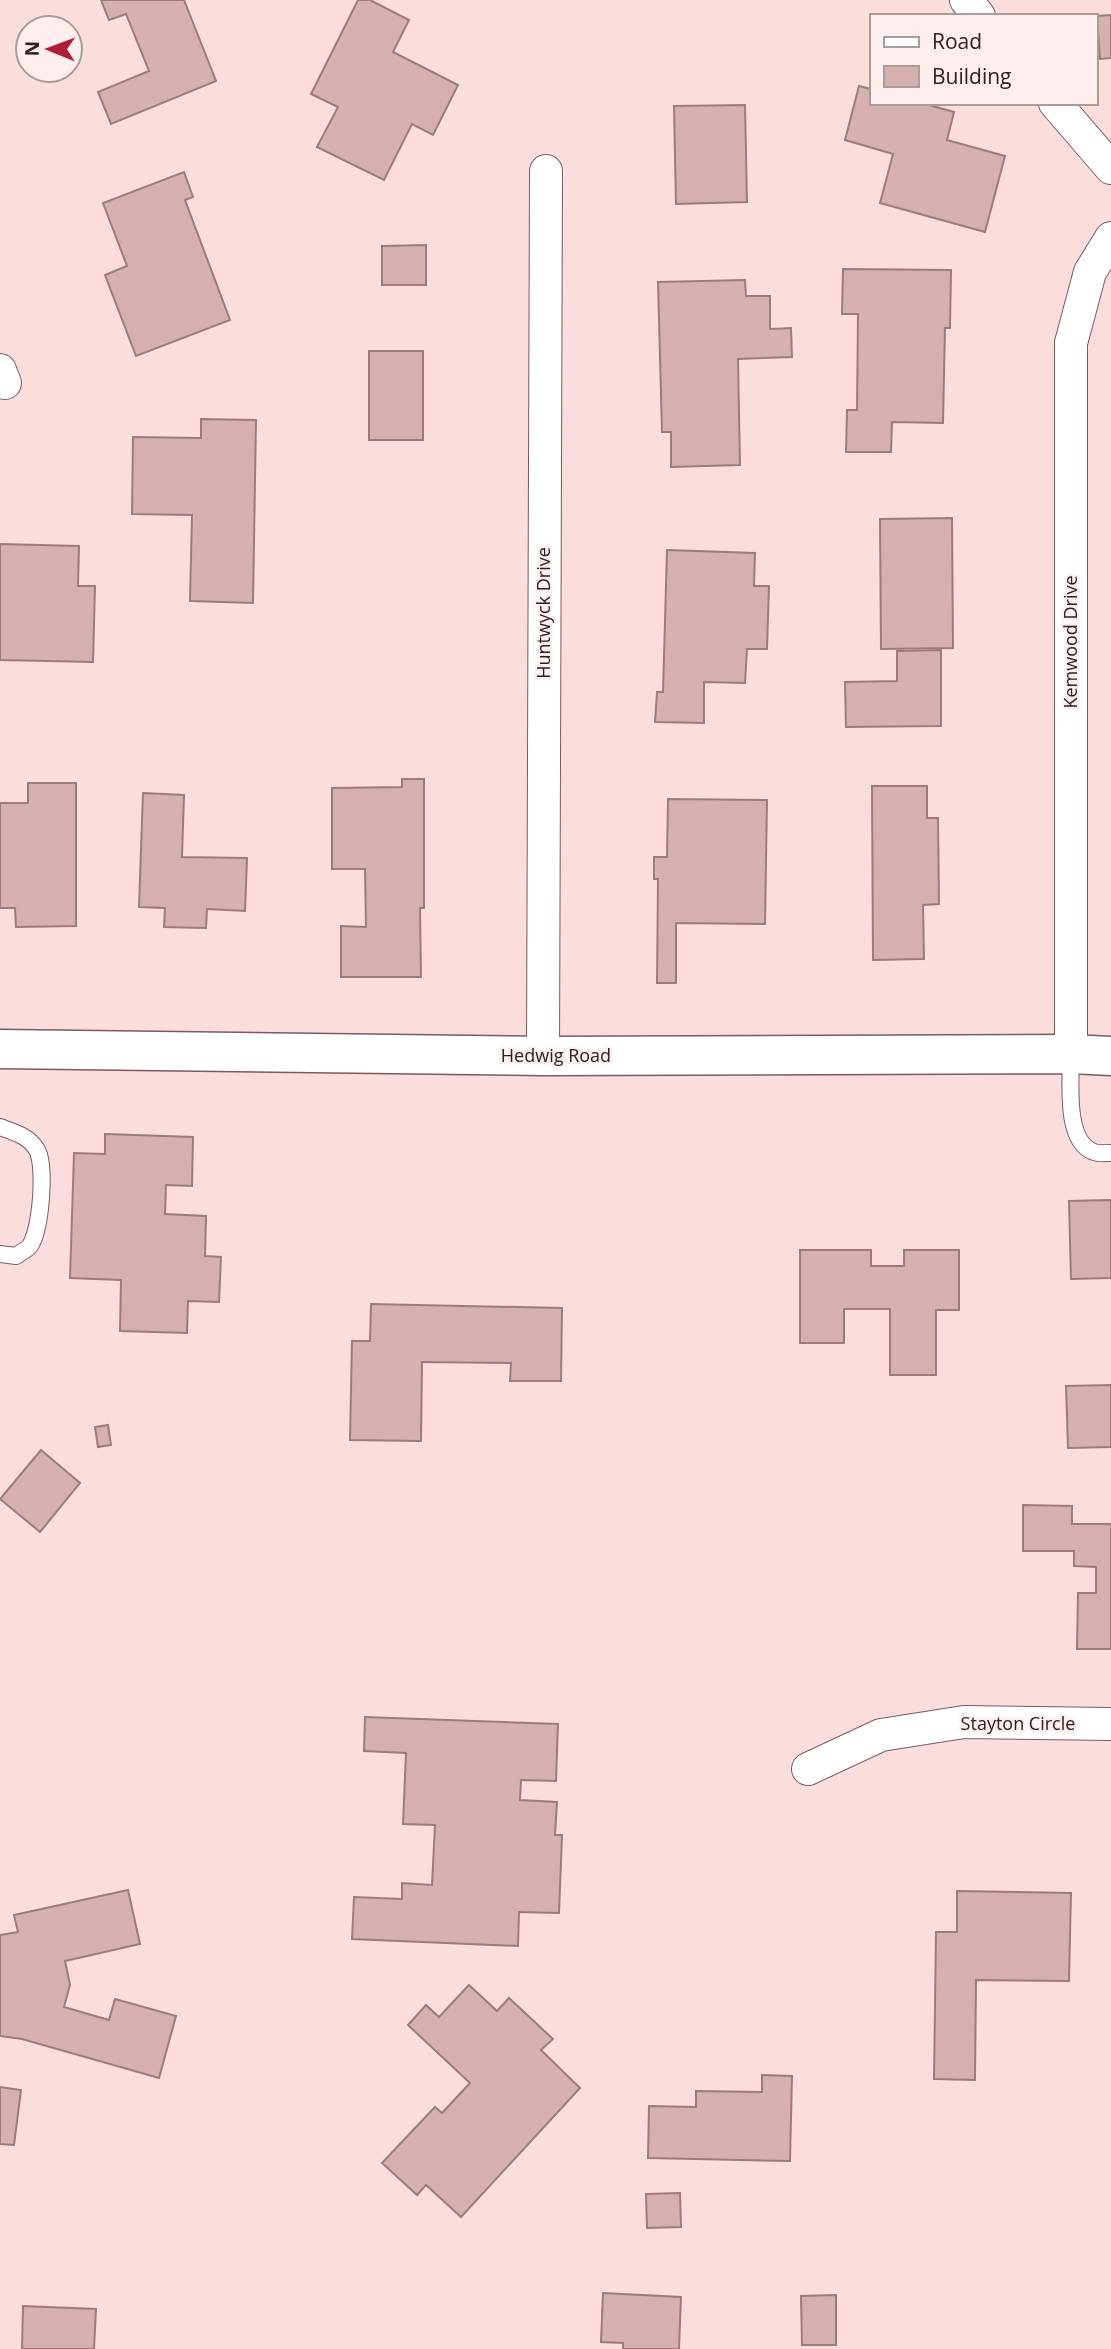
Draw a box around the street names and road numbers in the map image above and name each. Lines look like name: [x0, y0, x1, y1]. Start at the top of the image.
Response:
street label: Huntwyck Drive: [531, 547, 555, 679]
street label: Kemwood Drive: [1058, 575, 1082, 709]
street label: Hedwig Road: [501, 1043, 611, 1067]
street label: Stayton Circle: [961, 1711, 1075, 1735]

